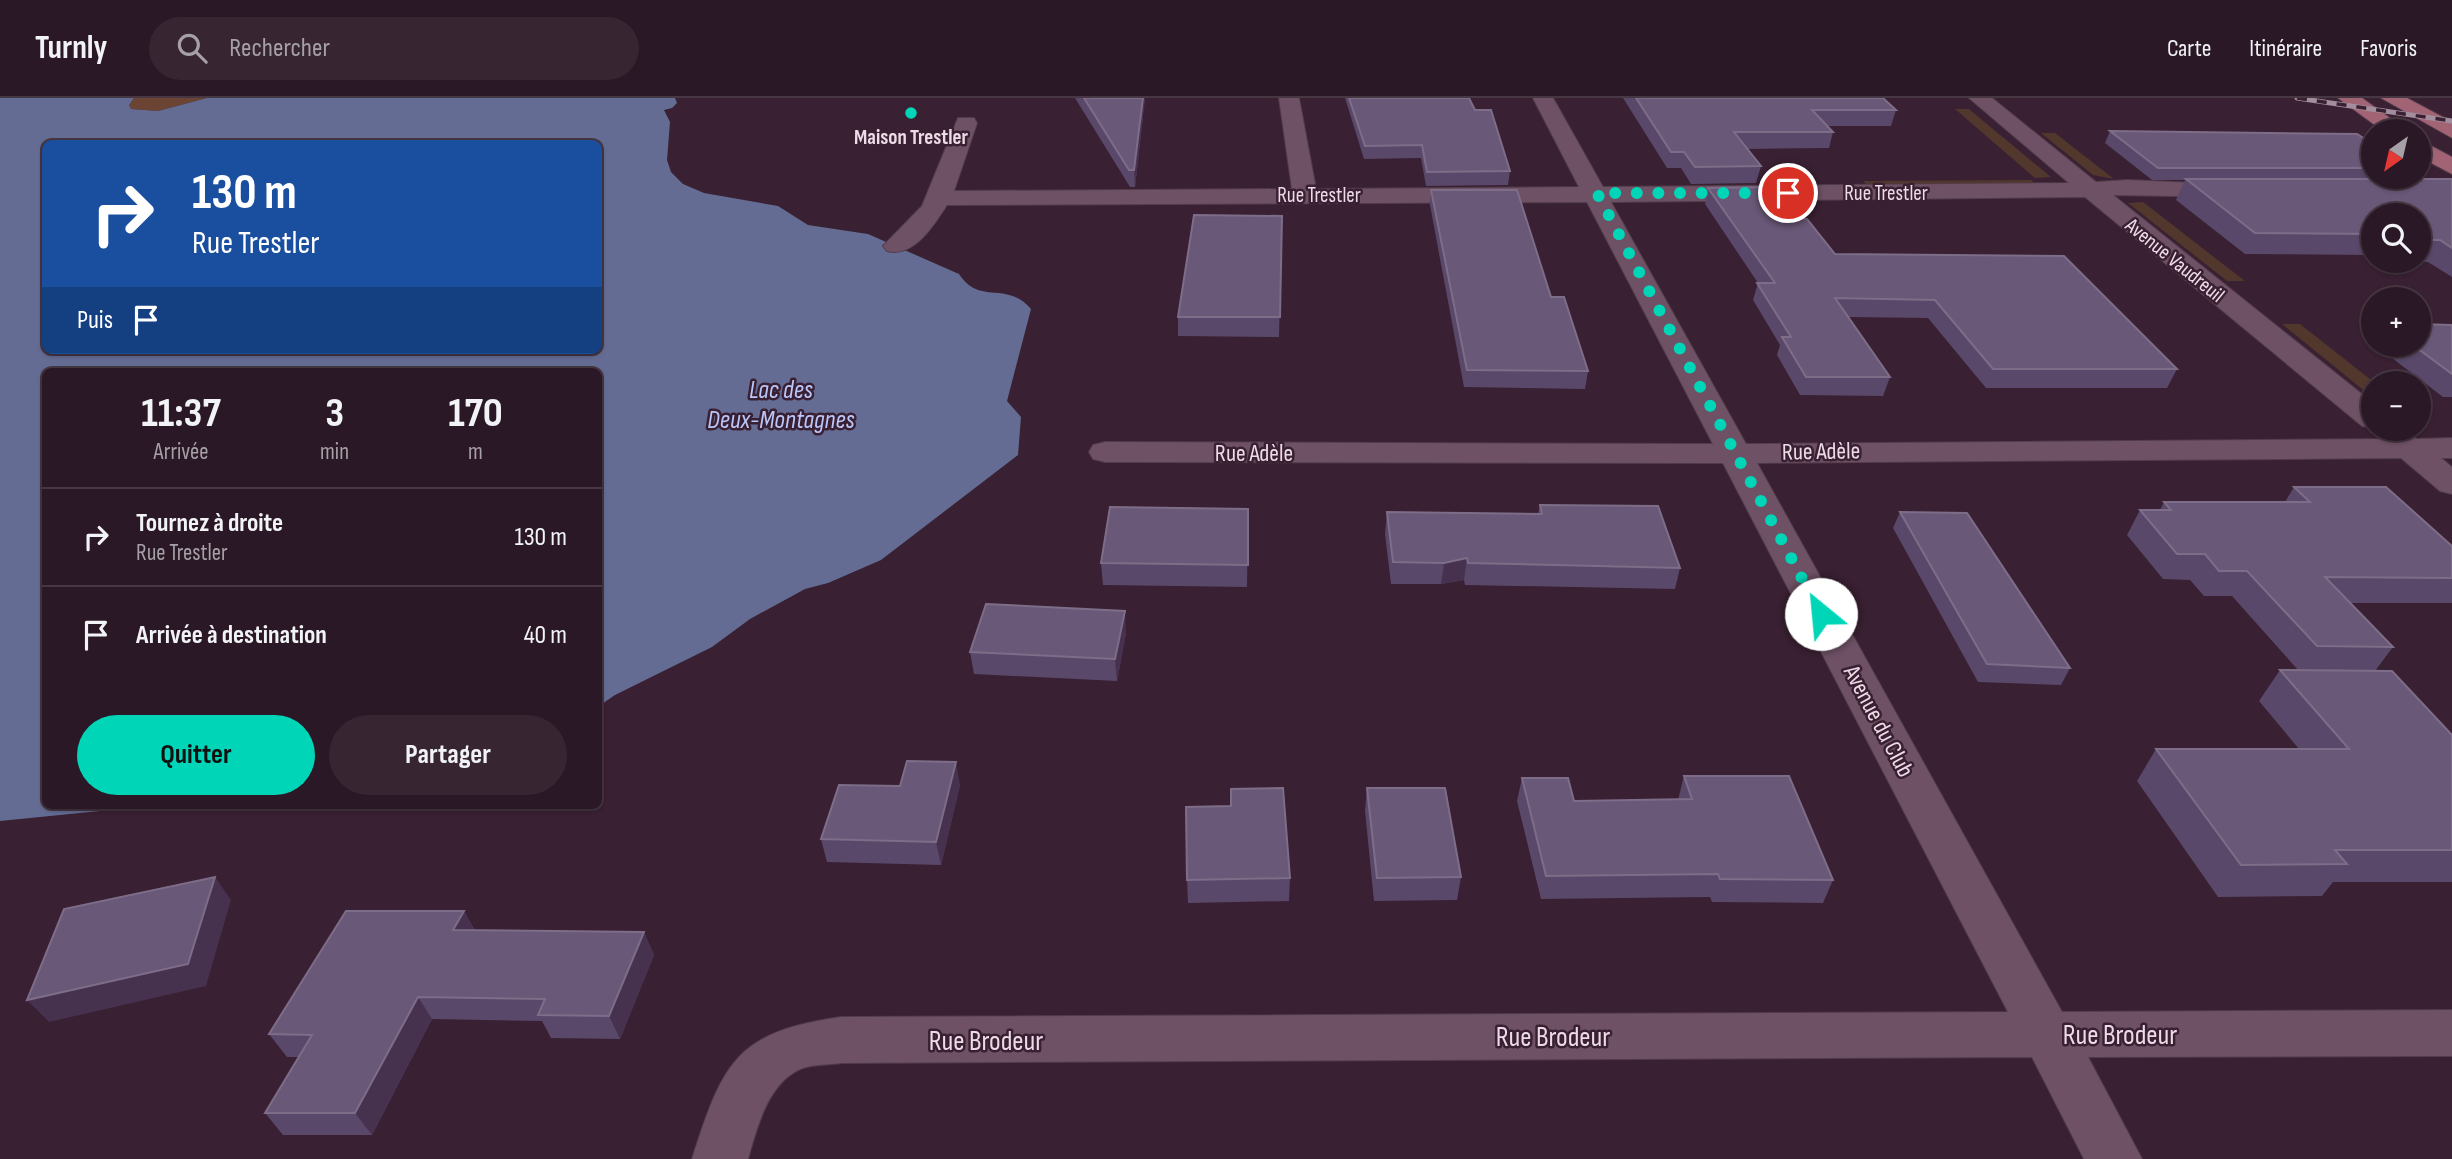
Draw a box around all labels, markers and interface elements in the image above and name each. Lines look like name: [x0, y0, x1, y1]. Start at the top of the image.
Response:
search box: [149, 17, 639, 80]
text: Turnly: [35, 28, 107, 68]
icon: search: [173, 29, 211, 67]
text: Rechercher: [229, 33, 330, 64]
text: Carte: [2167, 34, 2211, 63]
text: Itinéraire: [2249, 34, 2322, 63]
text: Favoris: [2360, 34, 2417, 63]
marker: Maison Trestler: [903, 105, 919, 121]
north arrow: [2361, 119, 2431, 189]
map controls: [2361, 119, 2431, 441]
place label: Maison Trestler: [854, 125, 968, 150]
pin: [1758, 163, 1818, 223]
text: 130 m: [192, 164, 297, 223]
icon: right: [77, 168, 168, 259]
icon: arrive: [1769, 174, 1807, 212]
street label: Rue Trestler: [1844, 181, 1928, 206]
street label: Rue Trestler: [1277, 183, 1361, 208]
button: search: [2361, 203, 2431, 273]
street label: Avenue Vaudreuil: [2119, 212, 2229, 308]
text: Rue Trestler: [192, 224, 320, 263]
button: +: [2361, 287, 2431, 357]
icon: arrive: [127, 301, 165, 339]
text: Puis: [77, 305, 113, 336]
button: −: [2361, 371, 2431, 441]
water label: Lac des Deux-Montagnes: [707, 375, 855, 436]
text: 11:37: [141, 388, 221, 439]
text: 3: [325, 388, 344, 439]
text: 170: [448, 388, 503, 439]
street label: Rue Adèle: [1782, 436, 1860, 467]
text: Arrivée: [154, 438, 209, 466]
text: min: [320, 438, 349, 466]
text: m: [468, 438, 483, 466]
street label: Rue Adèle: [1215, 439, 1293, 468]
text: Tournez à droite: [136, 508, 283, 539]
icon: right: [77, 518, 115, 556]
text: 130 m: [515, 522, 567, 553]
text: Rue Trestler: [136, 539, 228, 567]
position arrow: [1784, 577, 1858, 651]
icon: arrive: [77, 616, 115, 654]
text: Arrivée à destination: [136, 620, 327, 651]
text: 40 m: [524, 620, 567, 651]
street label: Avenue du Club: [1837, 659, 1920, 782]
button: Quitter: [77, 715, 315, 795]
button: Partager: [329, 715, 567, 795]
street label: Rue Brodeur: [2063, 1019, 2177, 1052]
street label: Rue Brodeur: [1496, 1021, 1610, 1054]
street label: Rue Brodeur: [929, 1025, 1043, 1058]

